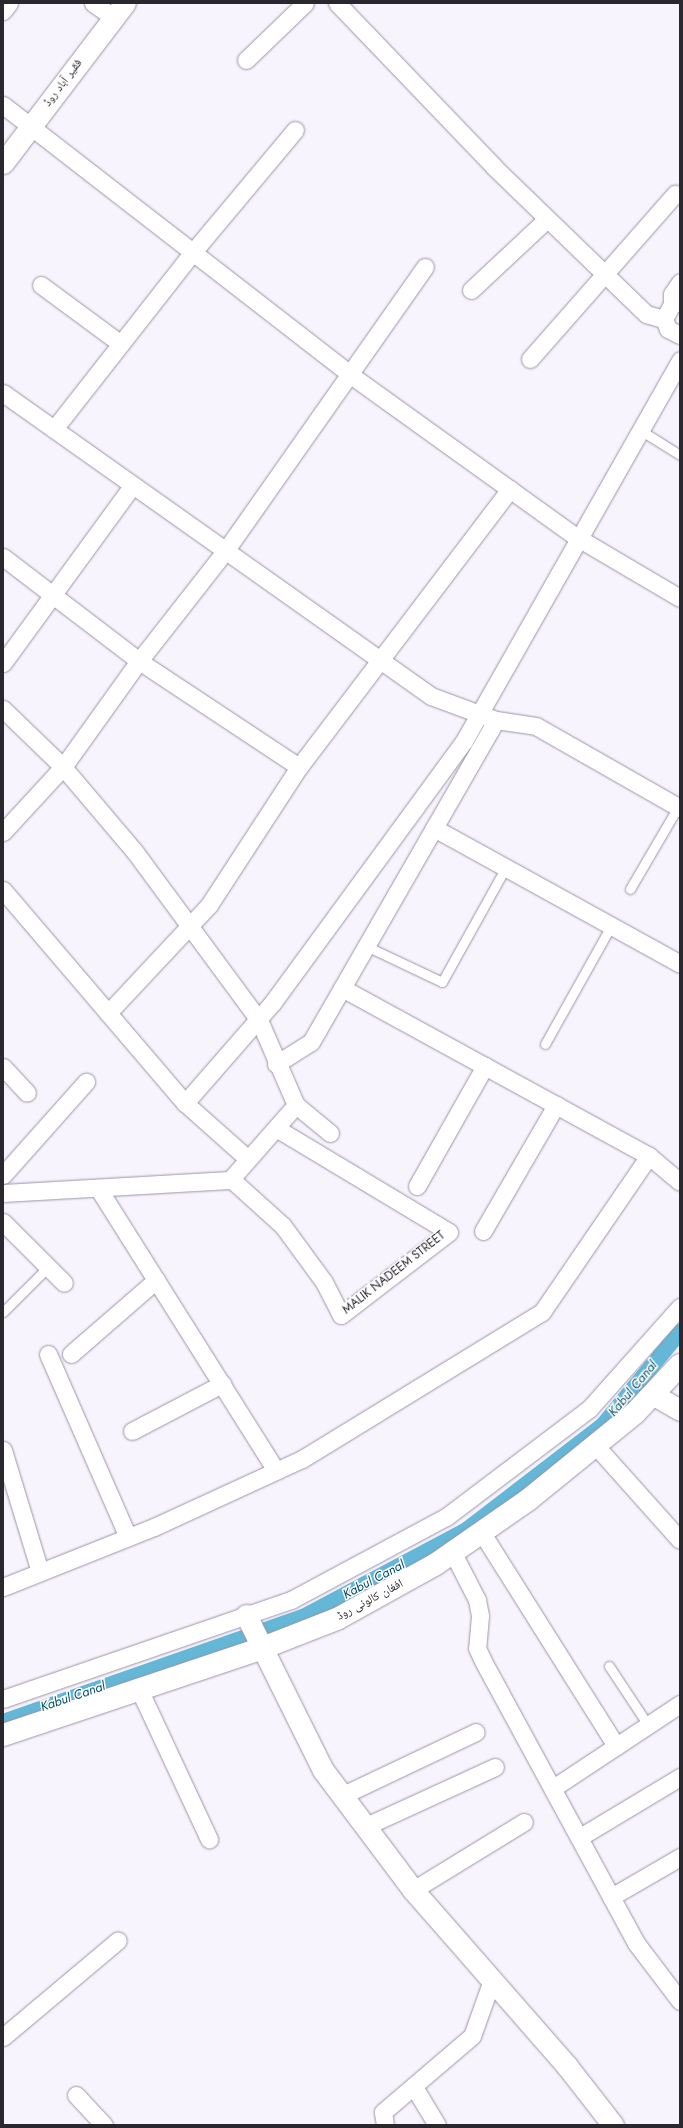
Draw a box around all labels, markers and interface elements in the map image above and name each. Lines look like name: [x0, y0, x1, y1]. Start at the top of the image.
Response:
street label: فقیر آباد روڈ: [41, 57, 85, 109]
street label: MALIK NADEEM STREET: [340, 1229, 448, 1317]
water label: Kabul Canal: [605, 1358, 661, 1420]
water label: Kabul Canal: [341, 1557, 407, 1603]
street label: افغان کالونی روڈ: [334, 1576, 406, 1624]
water label: Kabul Canal: [39, 1679, 107, 1715]

